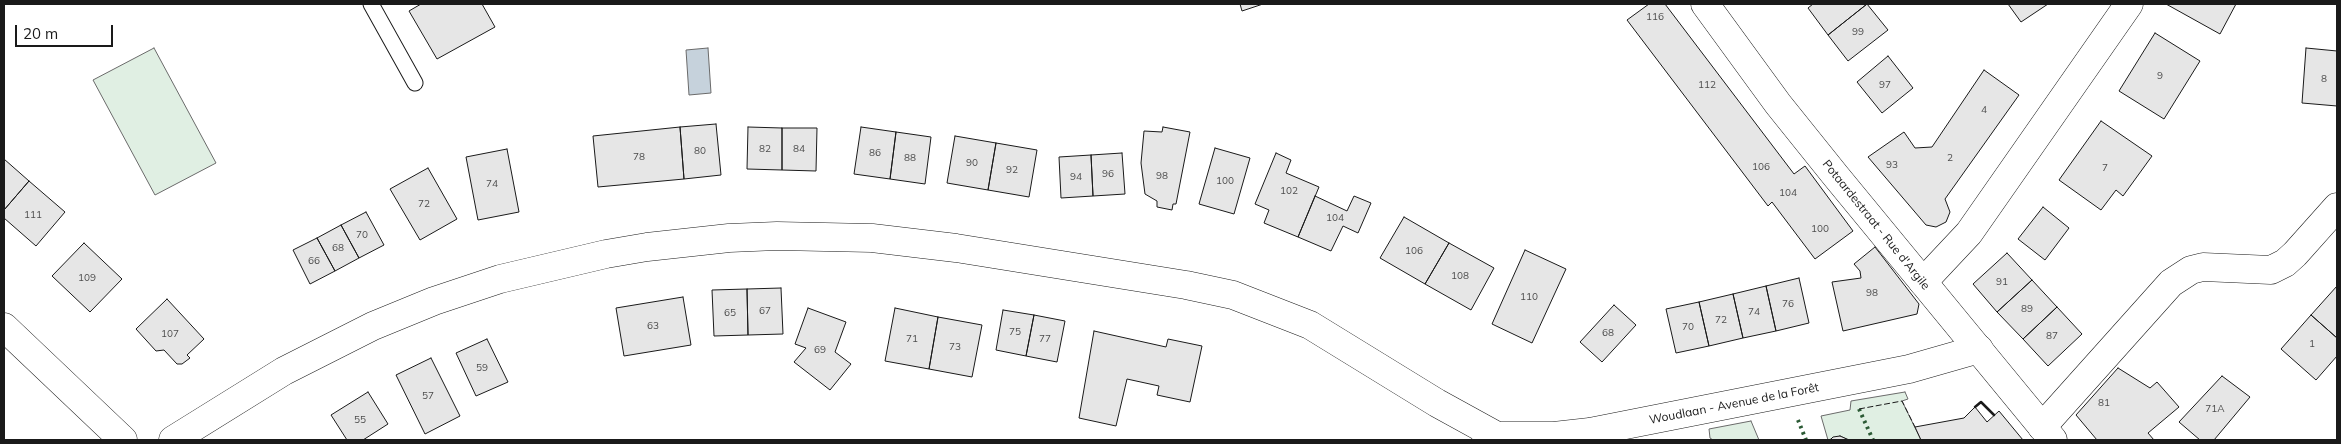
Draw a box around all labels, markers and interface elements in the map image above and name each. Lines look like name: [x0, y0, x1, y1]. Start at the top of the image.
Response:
house number: 116: [1646, 11, 1664, 23]
scale bar: [18, 15, 115, 47]
text: 20 m: [23, 24, 58, 43]
house number: 99: [1852, 26, 1864, 38]
house number: 9: [2157, 70, 2163, 82]
house number: 8: [2321, 73, 2327, 85]
house number: 112: [1698, 79, 1716, 91]
house number: 97: [1879, 79, 1891, 91]
house number: 4: [1981, 104, 1987, 116]
house number: 82: [759, 143, 771, 155]
house number: 84: [793, 143, 805, 155]
house number: 80: [694, 145, 706, 157]
house number: 86: [869, 147, 881, 159]
house number: 78: [633, 151, 645, 163]
house number: 88: [904, 152, 916, 164]
house number: 2: [1947, 152, 1953, 164]
house number: 90: [966, 157, 978, 169]
street label: Potaardestraat - Rue d'Argile: [1819, 157, 1933, 293]
house number: 93: [1886, 159, 1898, 171]
house number: 106: [1752, 161, 1770, 173]
house number: 7: [2102, 162, 2108, 174]
house number: 92: [1006, 164, 1018, 176]
house number: 96: [1102, 168, 1114, 180]
house number: 98: [1156, 170, 1168, 182]
house number: 94: [1070, 171, 1082, 183]
house number: 100: [1216, 175, 1234, 187]
house number: 74: [486, 178, 498, 190]
house number: 102: [1280, 185, 1298, 197]
house number: 104: [1779, 187, 1797, 199]
house number: 72: [418, 198, 430, 210]
house number: 111: [24, 209, 42, 221]
house number: 104: [1326, 212, 1344, 224]
house number: 100: [1811, 223, 1829, 235]
house number: 70: [356, 229, 368, 241]
house number: 68: [332, 242, 344, 254]
house number: 106: [1405, 245, 1423, 257]
house number: 66: [308, 255, 320, 267]
house number: 108: [1451, 270, 1469, 282]
house number: 109: [78, 272, 96, 284]
house number: 91: [1996, 276, 2008, 288]
house number: 98: [1866, 287, 1878, 299]
house number: 110: [1520, 291, 1538, 303]
house number: 76: [1782, 298, 1794, 310]
house number: 89: [2021, 303, 2033, 315]
house number: 67: [759, 305, 771, 317]
house number: 74: [1748, 306, 1760, 318]
house number: 65: [724, 307, 736, 319]
house number: 72: [1715, 314, 1727, 326]
house number: 63: [647, 320, 659, 332]
house number: 70: [1682, 321, 1694, 333]
house number: 75: [1009, 326, 1021, 338]
house number: 68: [1602, 327, 1614, 339]
house number: 107: [161, 328, 179, 340]
house number: 87: [2046, 330, 2058, 342]
house number: 71: [906, 333, 918, 345]
house number: 77: [1039, 333, 1051, 345]
house number: 1: [2309, 338, 2315, 350]
house number: 73: [949, 341, 961, 353]
house number: 69: [814, 344, 826, 356]
house number: 59: [476, 362, 488, 374]
street label: Woudlaan - Avenue de la Forêt: [1648, 380, 1820, 428]
house number: 57: [422, 390, 434, 402]
house number: 81: [2098, 397, 2110, 409]
house number: 71A: [2205, 403, 2225, 415]
house number: 55: [354, 414, 366, 426]

